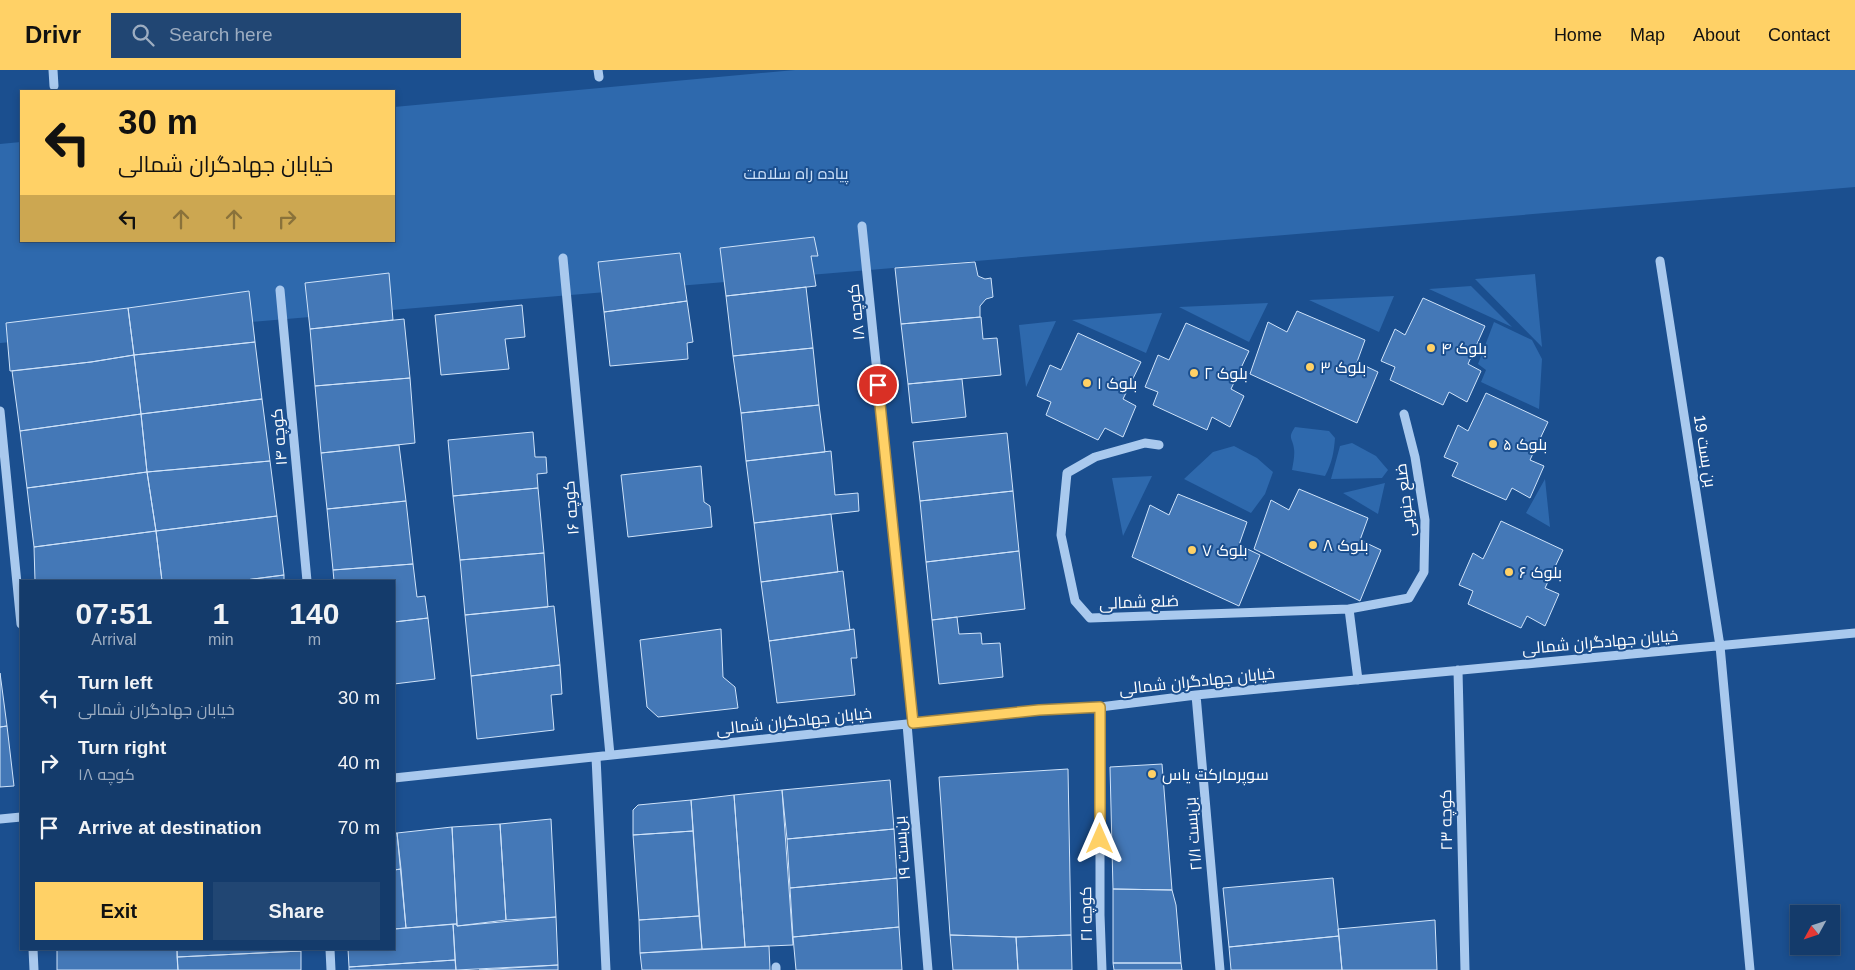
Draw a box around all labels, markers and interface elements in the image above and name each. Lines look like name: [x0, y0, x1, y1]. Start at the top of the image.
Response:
search box: [111, 13, 461, 58]
text: Drivr: [25, 21, 81, 48]
icon: search: [129, 21, 157, 49]
text: Search here: [169, 24, 273, 45]
text: Home: [1554, 25, 1602, 45]
text: Map: [1630, 25, 1665, 45]
text: About: [1693, 25, 1740, 45]
text: Contact: [1768, 25, 1830, 45]
text: 30 m: [118, 102, 198, 141]
icon: left: [35, 110, 100, 175]
text: خیابان جهادگران شمالی: [118, 152, 333, 177]
park label: پیاده راه سلامت: [744, 165, 849, 185]
icon: left: [114, 205, 142, 233]
icon: ahead: [167, 205, 195, 233]
icon: ahead: [220, 205, 248, 233]
icon: right: [273, 205, 301, 233]
street label: کوچه ۱۸: [845, 283, 870, 341]
place label: بلوک ۴: [1441, 340, 1487, 358]
marker: بلوک ۴: [1425, 342, 1437, 354]
place label: بلوک ۳: [1320, 359, 1366, 377]
marker: بلوک ۳: [1304, 361, 1316, 373]
pin: [857, 364, 899, 406]
place label: بلوک ۲: [1204, 365, 1248, 383]
marker: بلوک ۲: [1188, 367, 1200, 379]
icon: arrive: [864, 371, 892, 399]
place label: بلوک ۱: [1097, 375, 1137, 393]
marker: بلوک ۱: [1081, 377, 1093, 389]
street label: کوچه ۱۴: [268, 407, 293, 466]
street label: بن بست 19: [1689, 413, 1719, 489]
place label: بلوک ۵: [1503, 436, 1547, 454]
marker: بلوک ۵: [1487, 438, 1499, 450]
street label: ضلع جنوبی: [1392, 462, 1421, 538]
street label: کوچه ۱۶: [560, 480, 585, 536]
place label: بلوک ۸: [1323, 537, 1368, 555]
marker: بلوک ۸: [1307, 539, 1319, 551]
place label: بلوک ۷: [1202, 542, 1247, 560]
marker: بلوک ۷: [1186, 544, 1198, 556]
place label: بلوک ۶: [1519, 564, 1562, 582]
marker: بلوک ۶: [1503, 566, 1515, 578]
street label: ضلع شمالی: [1099, 592, 1179, 615]
text: 07:51: [76, 597, 152, 630]
text: 1: [212, 597, 229, 630]
text: 140: [289, 597, 339, 630]
street label: خیابان جهادگران شمالی: [1521, 627, 1679, 659]
text: Arrival: [91, 631, 137, 648]
text: min: [208, 631, 234, 648]
text: m: [308, 631, 321, 648]
street label: خیابان جهادگران شمالی: [1118, 664, 1276, 700]
text: Turn left: [78, 672, 153, 693]
icon: left: [35, 684, 63, 712]
text: 30 m: [338, 687, 380, 708]
text: خیابان جهادگران شمالی: [78, 701, 235, 718]
street label: خیابان جهادگران شمالی: [715, 704, 873, 740]
text: Turn right: [78, 737, 166, 758]
icon: right: [35, 749, 63, 777]
text: 40 m: [338, 752, 380, 773]
text: کوچه ۱۸: [78, 766, 135, 783]
place label: سوپرمارکت یاس: [1162, 766, 1269, 786]
marker: سوپرمارکت یاس: [1146, 768, 1158, 780]
street label: کوچه ۲۳: [1437, 789, 1458, 851]
street label: بن‌بست ۲۱/۱: [1181, 796, 1207, 871]
position arrow: [1073, 812, 1125, 864]
icon: arrive: [35, 814, 63, 842]
street label: بن‌بست ۱۹: [891, 815, 915, 881]
text: Arrive at destination: [78, 817, 262, 838]
text: 70 m: [338, 817, 380, 838]
button: Exit: [35, 882, 203, 940]
button: Share: [213, 882, 380, 940]
street label: کوچه ۲۱: [1077, 886, 1098, 942]
north arrow: [1790, 905, 1840, 955]
map controls: [1790, 905, 1840, 955]

